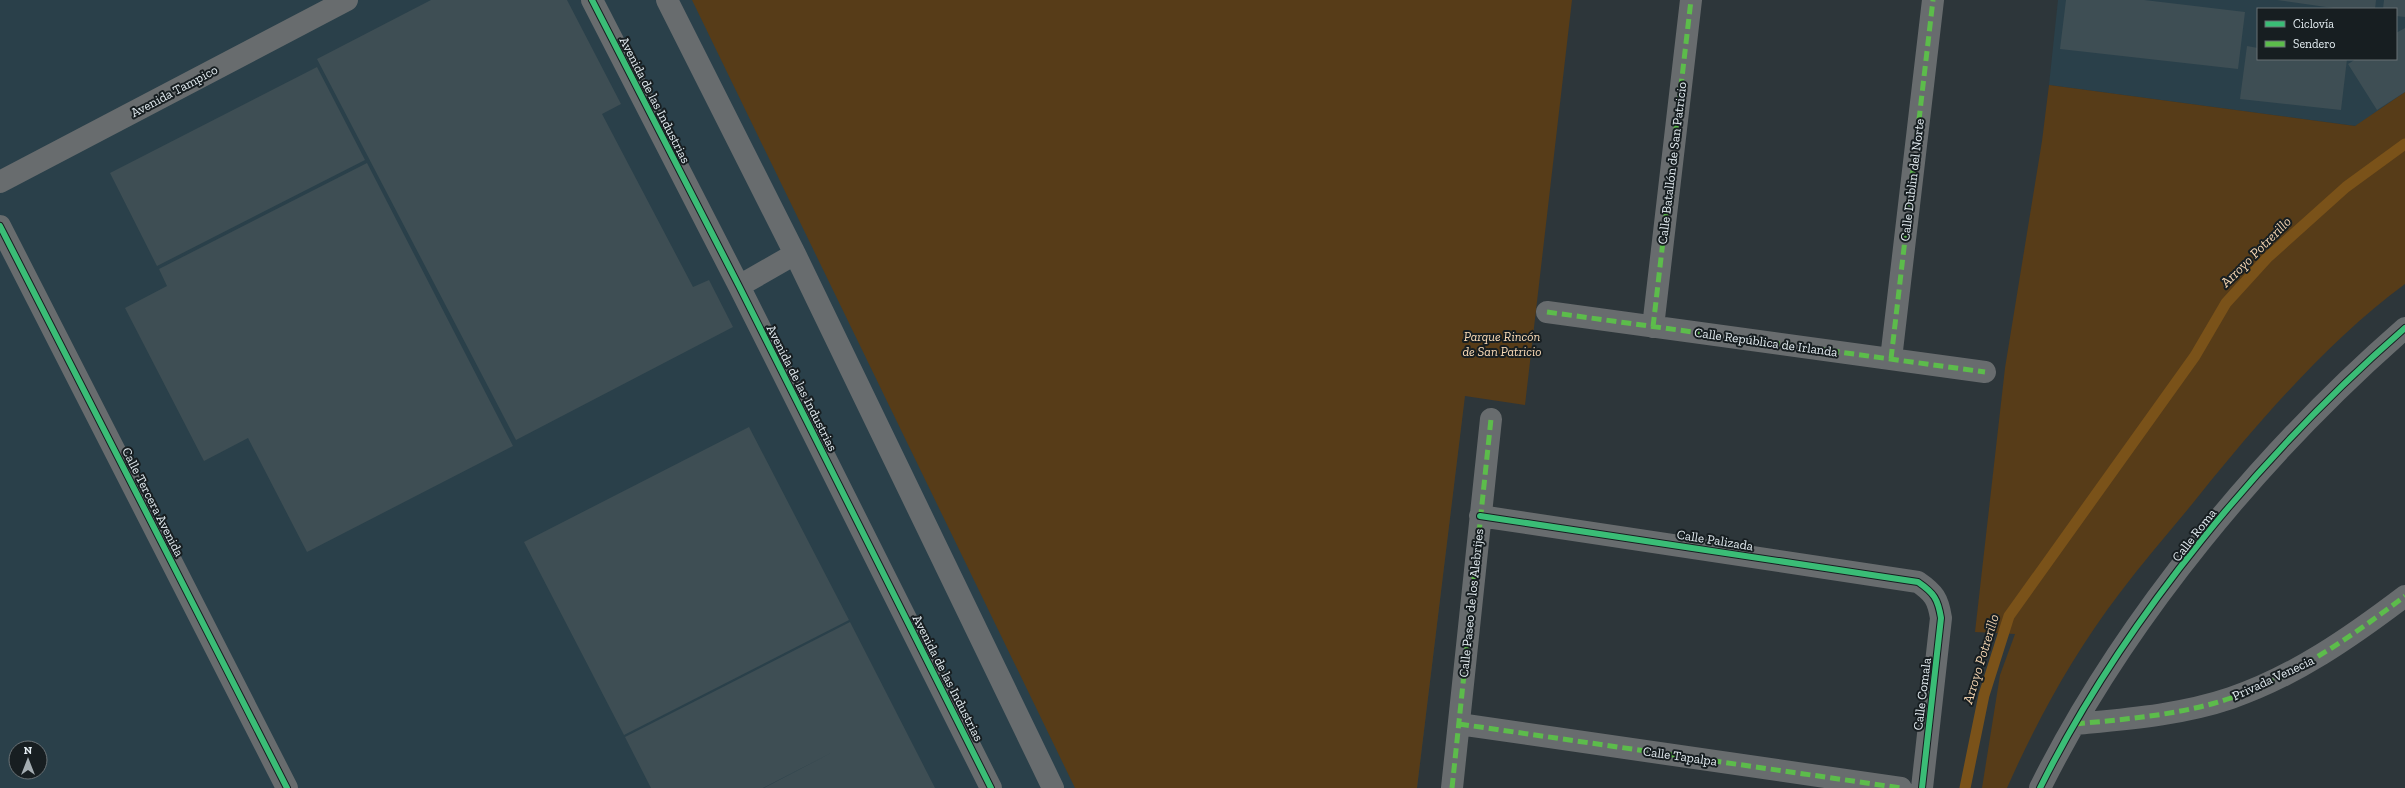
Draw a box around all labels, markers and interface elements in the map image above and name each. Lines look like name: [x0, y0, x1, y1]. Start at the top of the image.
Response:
legend: [2257, 8, 2397, 60]
text: Ciclovía: [2293, 17, 2334, 31]
street label: Avenida de las Industrias: [617, 34, 694, 166]
text: Sendero: [2293, 37, 2335, 51]
street label: Avenida Tampico: [128, 62, 220, 120]
street label: Calle Batallón de San Patricio: [1655, 81, 1689, 245]
street label: Calle Dublin del Norte: [1897, 118, 1927, 242]
water label: Arroyo Potrerillo: [2216, 213, 2295, 292]
street label: Avenida de las Industrias: [764, 322, 841, 454]
street label: Calle República de Irlanda: [1693, 325, 1839, 360]
park label: Parque Rincón de San Patricio: [1462, 329, 1542, 359]
street label: Calle Tercera Avenida: [119, 445, 187, 560]
street label: Calle Roma: [2169, 505, 2220, 564]
street label: Calle Palizada: [1676, 527, 1755, 554]
street label: Calle Paseo de los Alebrijes: [1456, 528, 1487, 678]
street label: Avenida de las Industrias: [910, 612, 987, 744]
water label: Arroyo Potrerillo: [1959, 612, 2003, 707]
street label: Privada Venecia: [2230, 652, 2317, 703]
street label: Calle Comala: [1910, 656, 1934, 731]
north arrow: [8, 740, 48, 780]
street label: Calle Tapalpa: [1642, 743, 1719, 769]
text: N: [24, 744, 33, 757]

